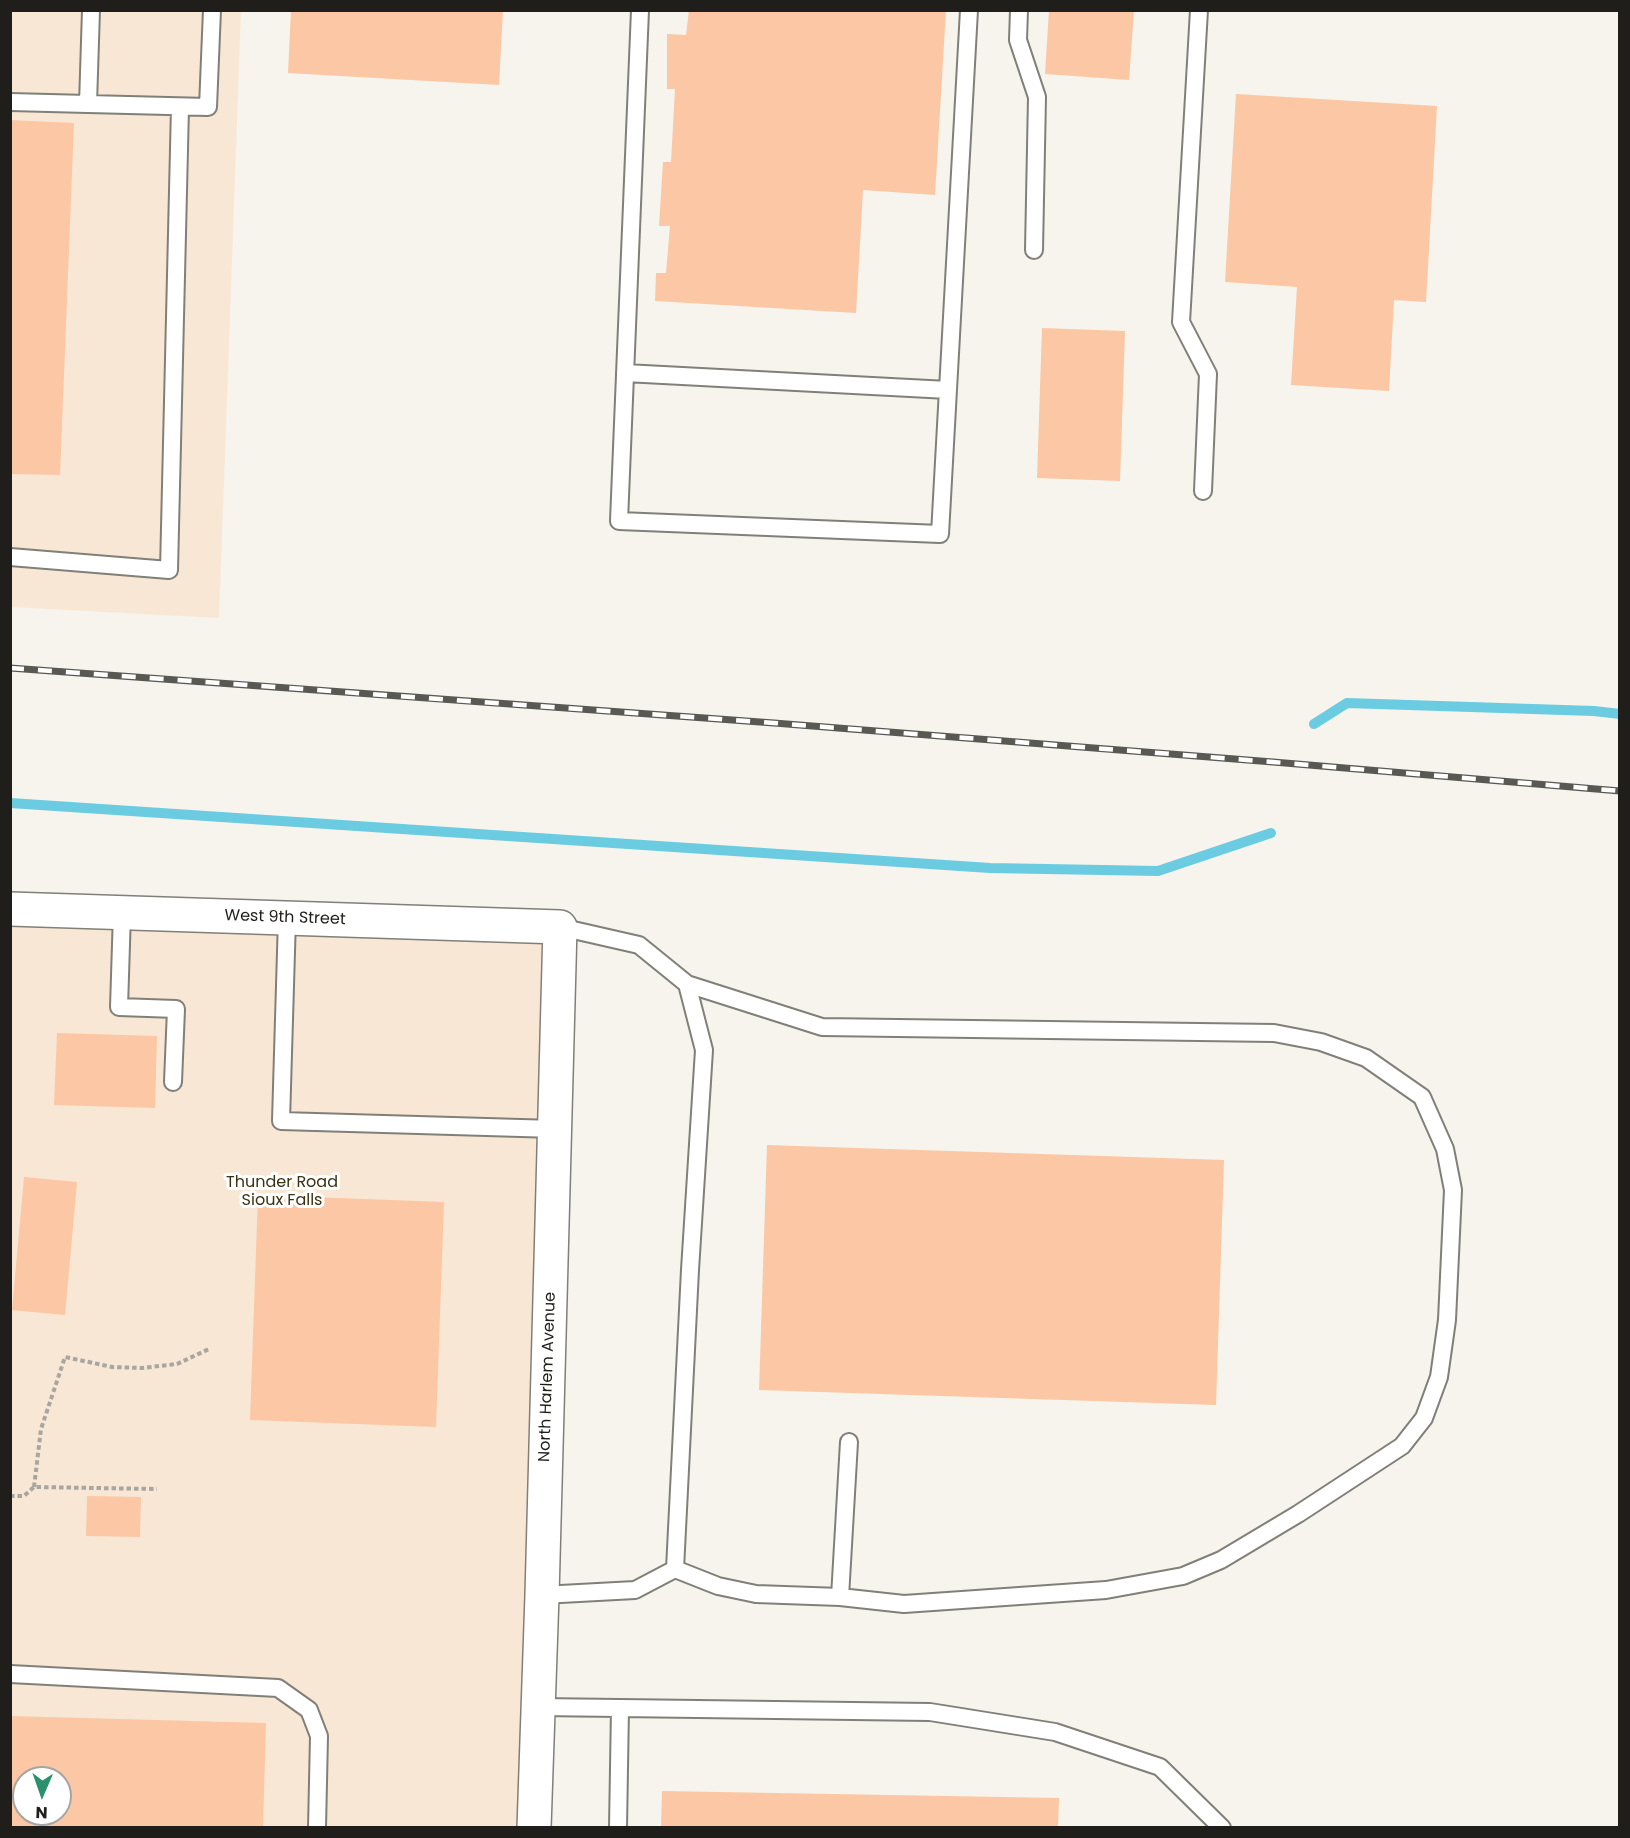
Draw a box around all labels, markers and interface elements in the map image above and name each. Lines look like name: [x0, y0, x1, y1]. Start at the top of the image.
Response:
street label: West 9th Street: [224, 906, 346, 930]
park label: Thunder Road Sioux Falls: [226, 1173, 338, 1211]
street label: North Harlem Avenue: [535, 1292, 561, 1462]
north arrow: [12, 1766, 72, 1826]
text: N: [35, 1801, 48, 1824]

